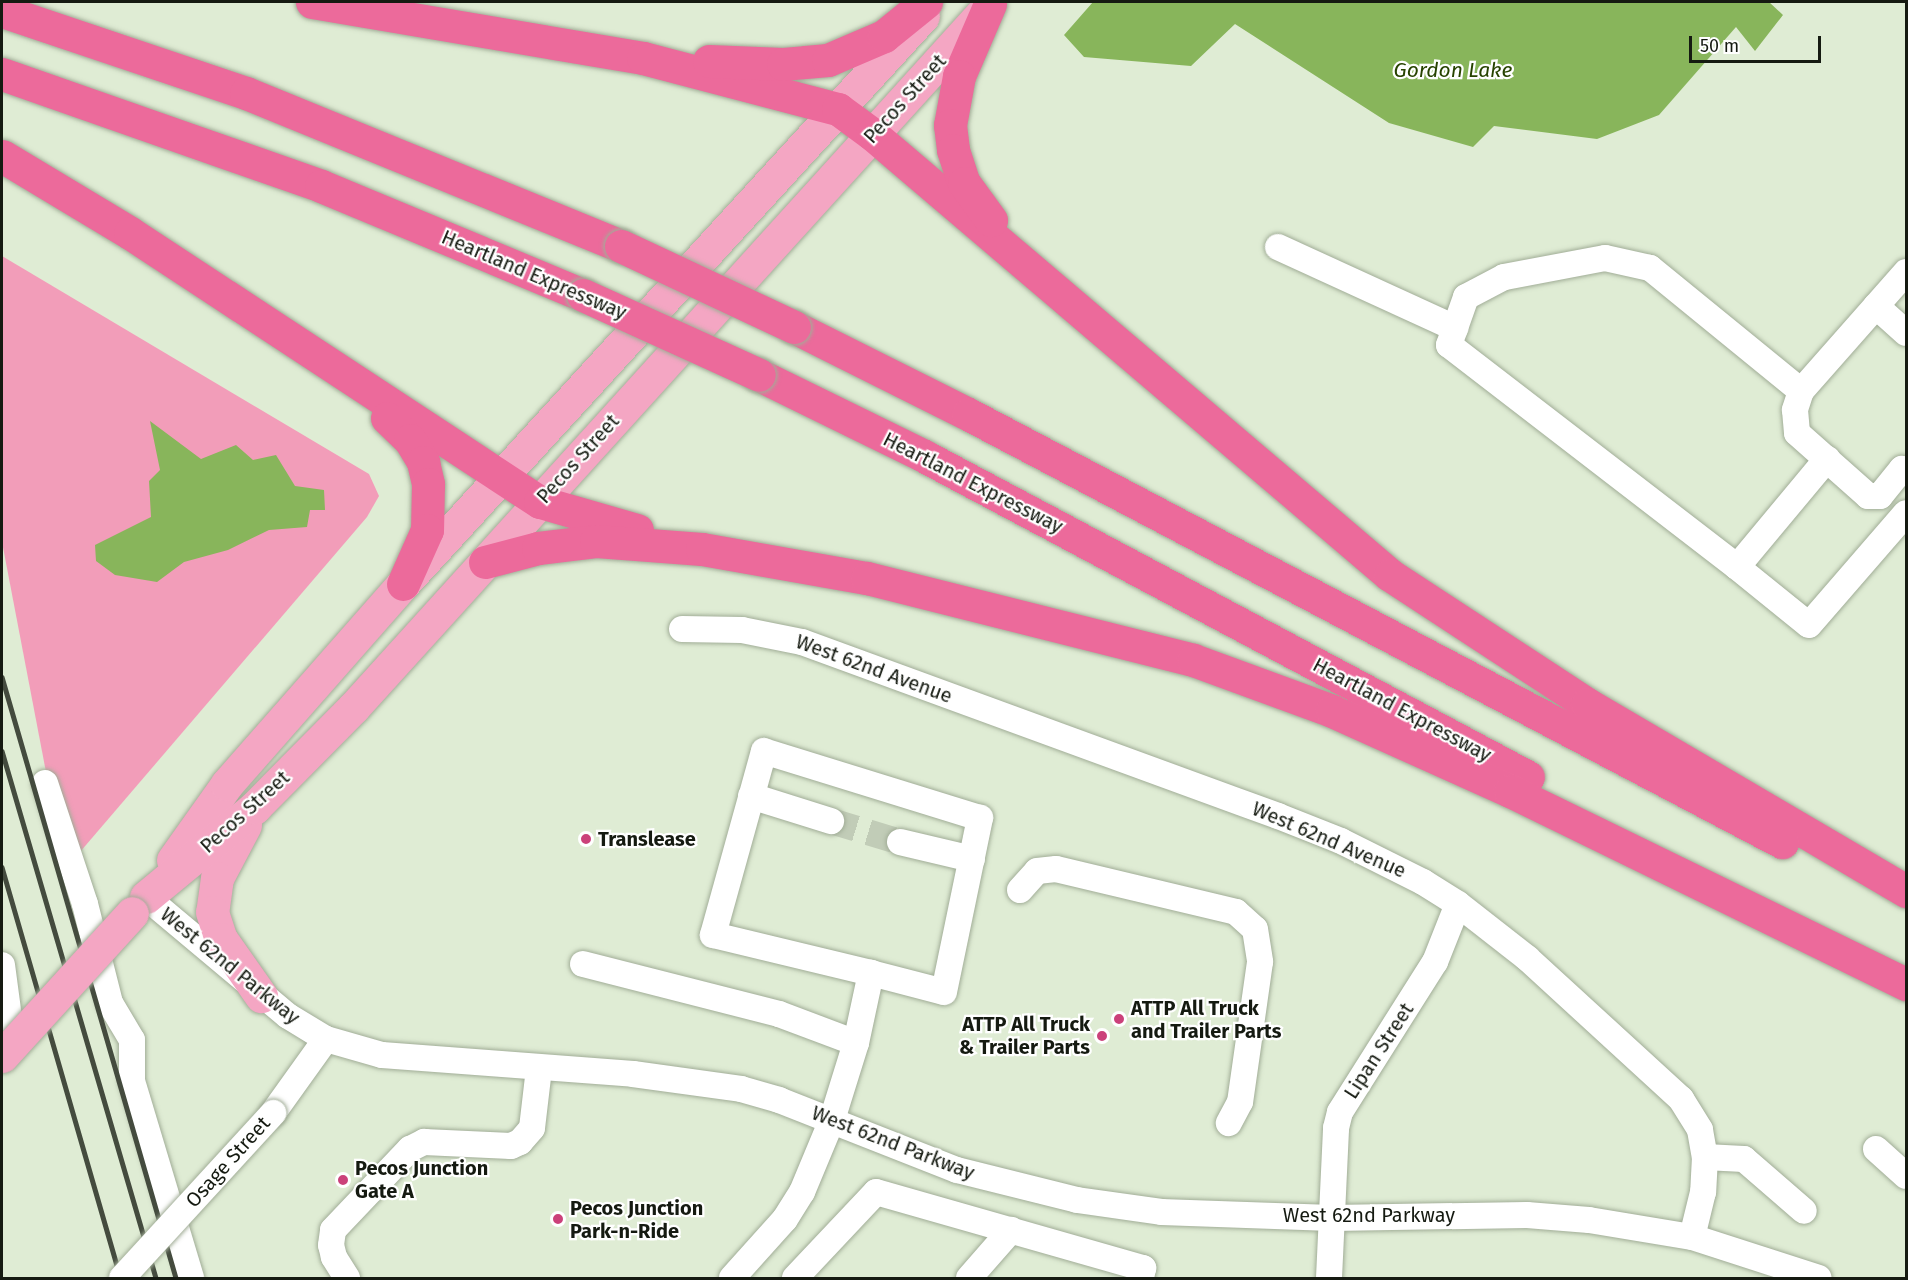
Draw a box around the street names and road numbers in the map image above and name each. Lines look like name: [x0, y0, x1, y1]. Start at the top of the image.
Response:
street label: Pecos Street: [859, 49, 951, 149]
street label: Heartland Expressway: [438, 225, 630, 325]
street label: Pecos Street: [532, 409, 624, 509]
street label: Heartland Expressway: [879, 427, 1067, 539]
street label: West 62nd Avenue: [792, 630, 956, 708]
street label: Heartland Expressway: [1309, 653, 1495, 767]
street label: Pecos Street: [195, 766, 295, 858]
street label: West 62nd Avenue: [1248, 797, 1410, 883]
street label: West 62nd Parkway: [156, 902, 304, 1030]
street label: Lipan Street: [1339, 999, 1419, 1103]
street label: West 62nd Parkway: [808, 1101, 978, 1185]
street label: Osage Street: [181, 1112, 275, 1212]
street label: West 62nd Parkway: [1283, 1203, 1455, 1227]

